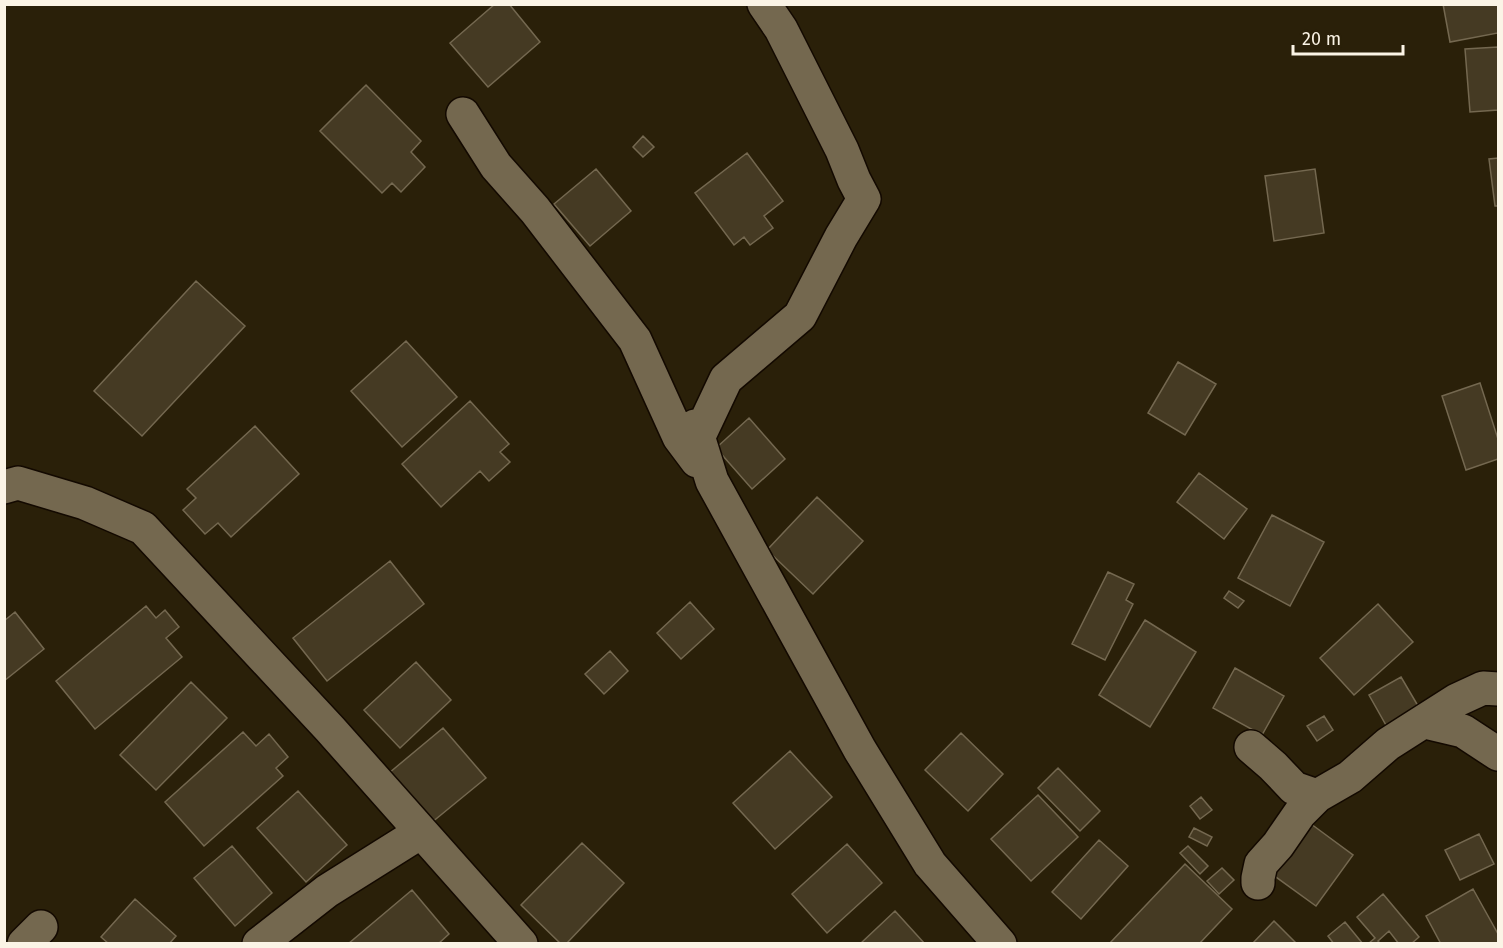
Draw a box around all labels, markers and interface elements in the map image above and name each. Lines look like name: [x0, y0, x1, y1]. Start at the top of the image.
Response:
scale bar: [1293, 18, 1402, 56]
text: 20 m: [1302, 28, 1341, 50]

